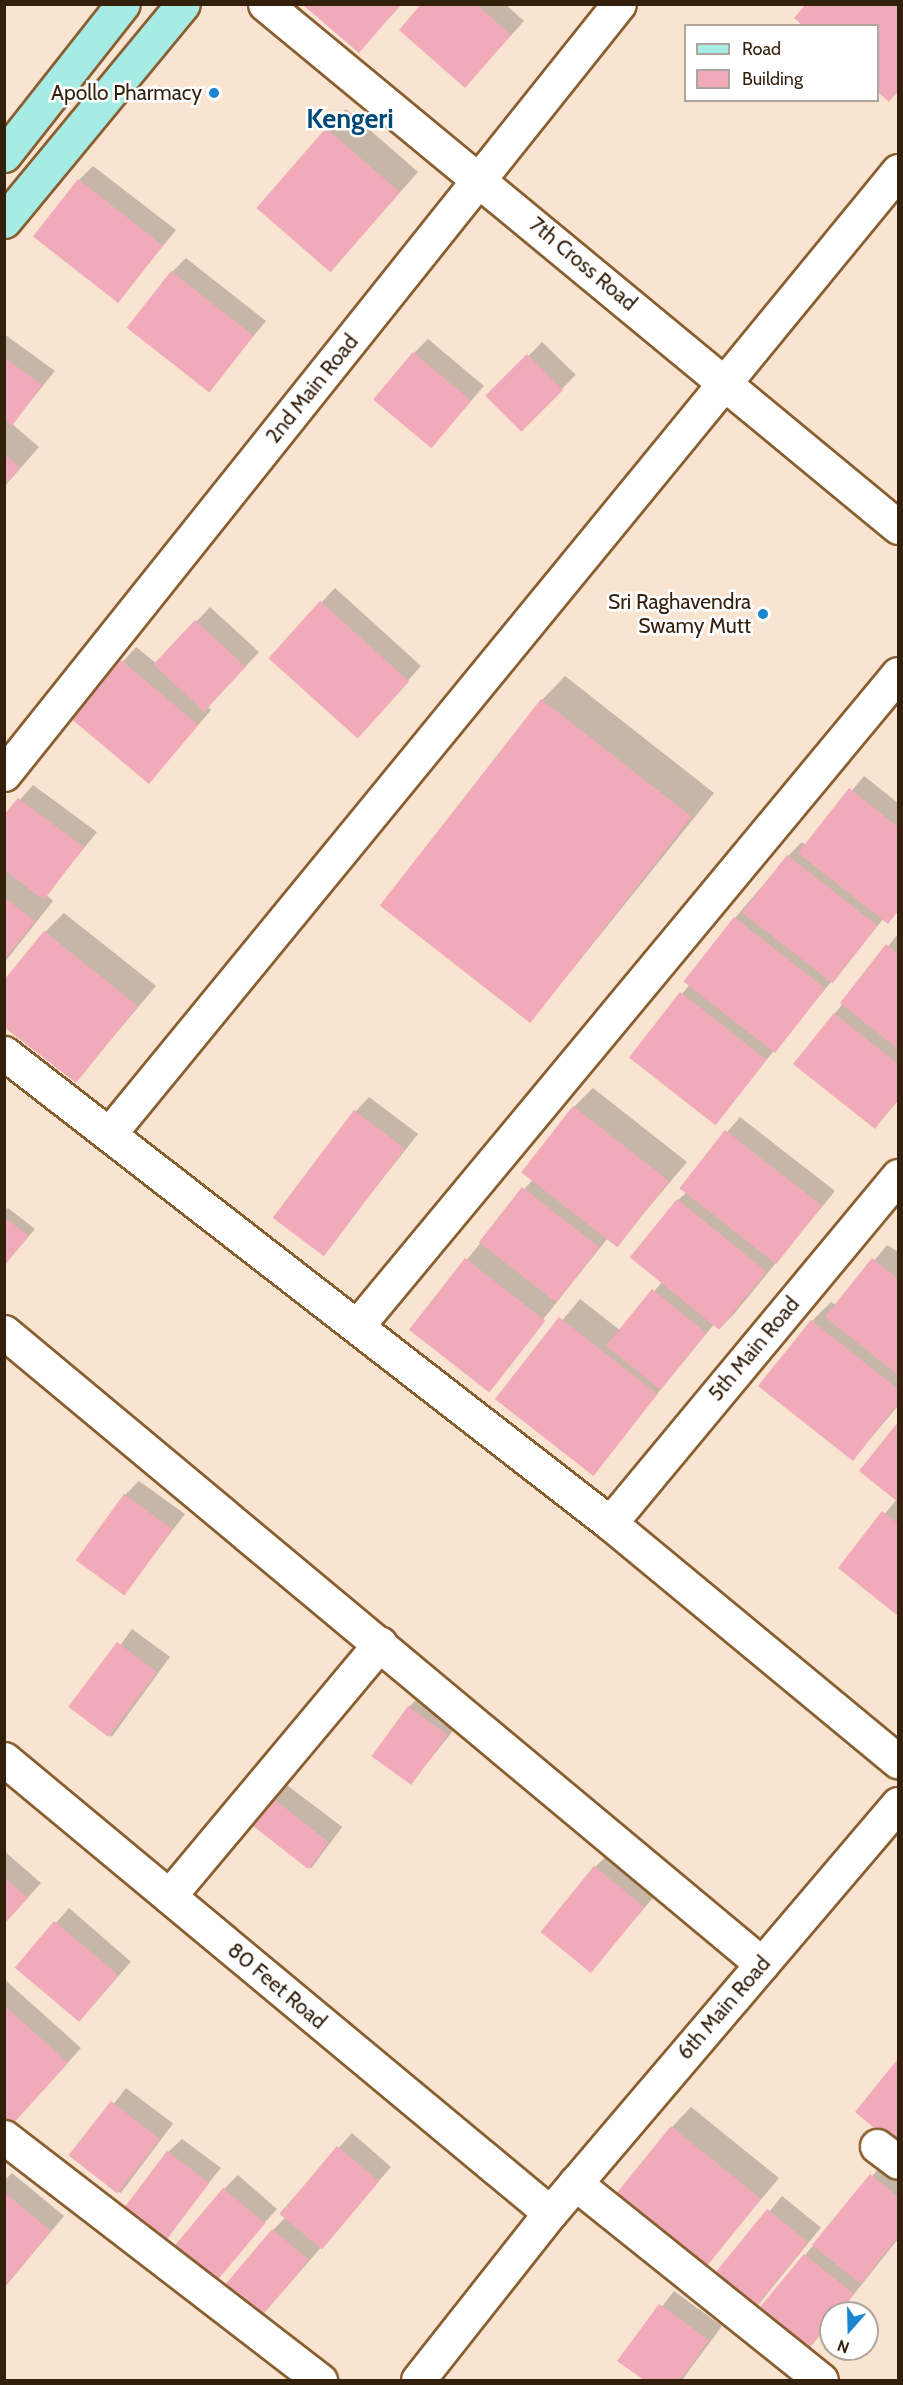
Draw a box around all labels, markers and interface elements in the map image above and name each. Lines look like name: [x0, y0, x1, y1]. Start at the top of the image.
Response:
legend: [684, 24, 879, 102]
text: Road: [742, 38, 781, 60]
text: Building: [742, 68, 803, 90]
place label: Apollo Pharmacy: [51, 80, 202, 106]
marker: Apollo Pharmacy: [207, 86, 221, 100]
district label: Kengeri: [306, 103, 394, 135]
street label: 7th Cross Road: [524, 212, 642, 316]
street label: 2nd Main Road: [260, 330, 364, 448]
place label: Sri Raghavendra Swamy Mutt: [608, 589, 751, 639]
marker: Sri Raghavendra Swamy Mutt: [756, 607, 770, 621]
street label: 5th Main Road: [703, 1292, 805, 1406]
street label: 80 Feet Road: [223, 1937, 331, 2035]
street label: 6th Main Road: [672, 1951, 776, 2065]
north arrow: [819, 2301, 879, 2361]
text: N: [835, 2336, 852, 2357]

